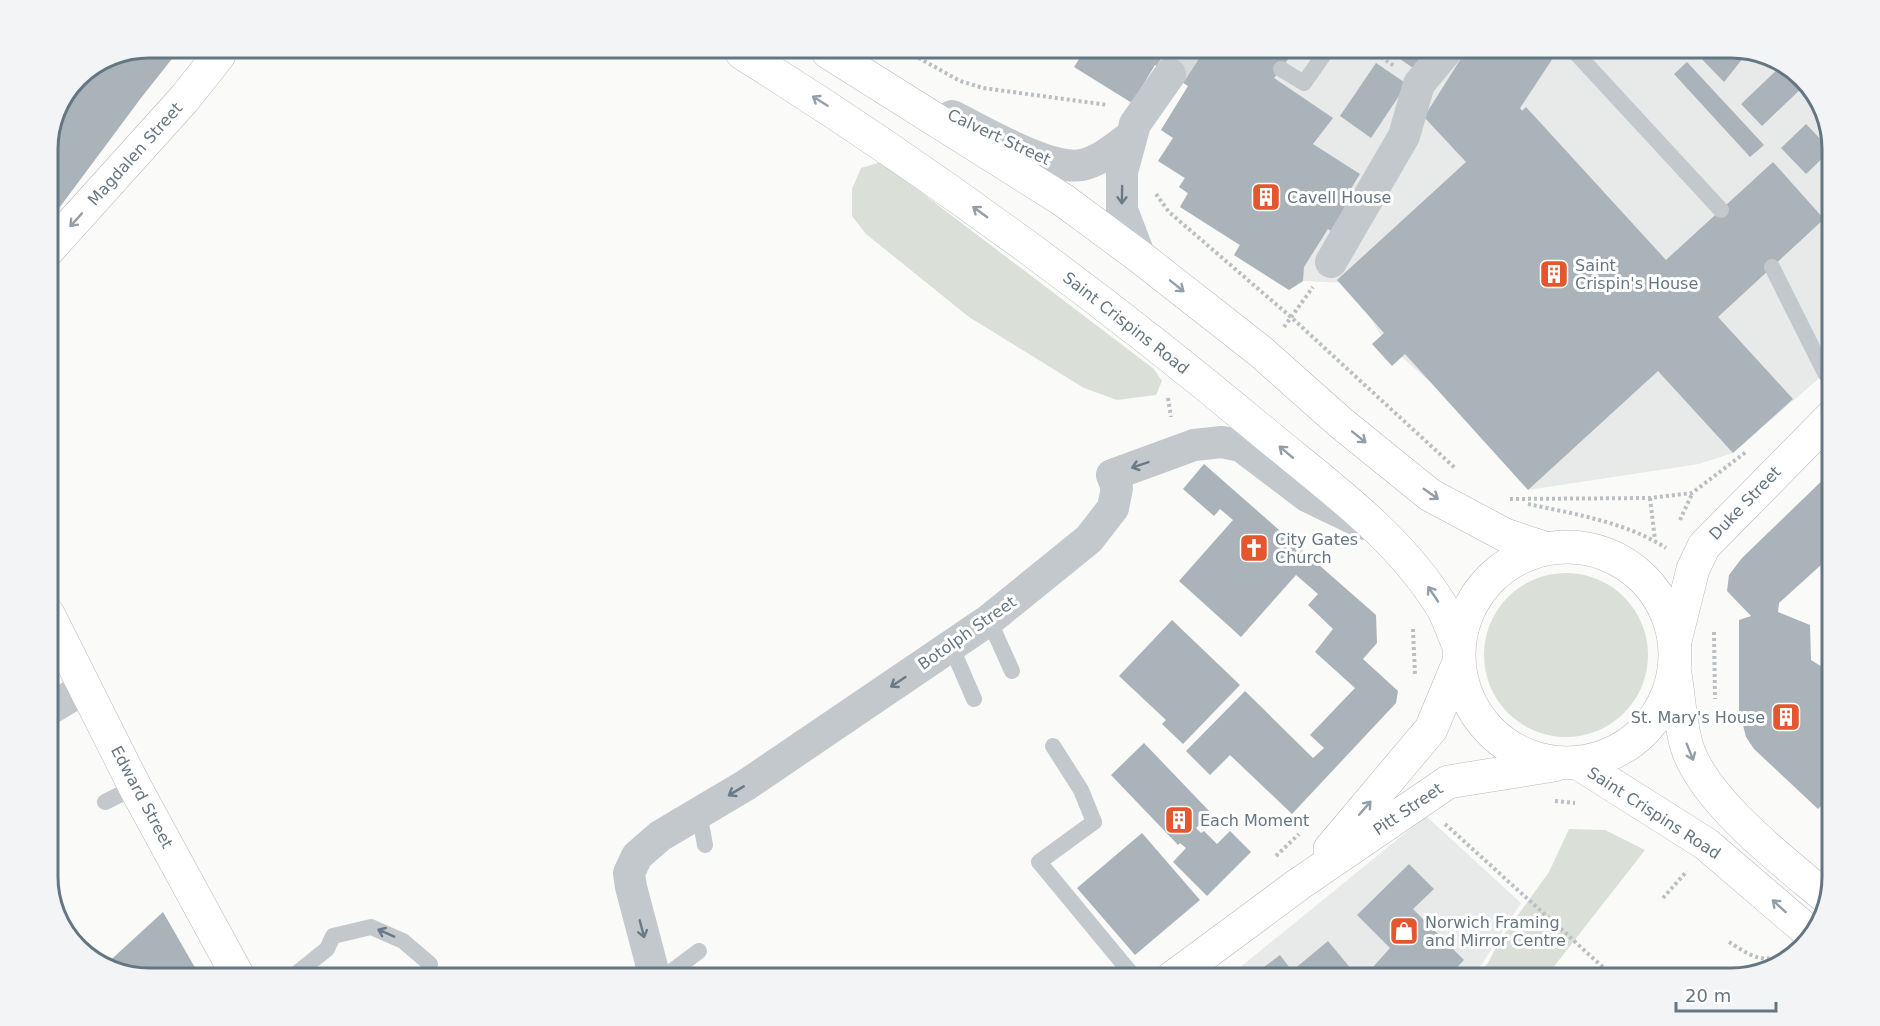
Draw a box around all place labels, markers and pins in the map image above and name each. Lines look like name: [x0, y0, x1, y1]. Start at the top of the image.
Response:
building icon: Cavell House: [1250, 181, 1282, 213]
place label: Cavell House: [1287, 188, 1391, 207]
place label: Saint Crispin's House: [1575, 256, 1698, 293]
building icon: Saint Crispin's House: [1538, 258, 1570, 290]
place label: City Gates Church: [1275, 530, 1358, 567]
church icon: City Gates Church: [1238, 532, 1270, 564]
building icon: St. Mary's House: [1770, 701, 1802, 733]
place label: St. Mary's House: [1631, 708, 1765, 727]
building icon: Each Moment: [1163, 804, 1195, 836]
place label: Each Moment: [1200, 811, 1309, 830]
place label: Norwich Framing and Mirror Centre: [1425, 913, 1566, 950]
shop icon: Norwich Framing and Mirror Centre: [1388, 915, 1420, 947]

